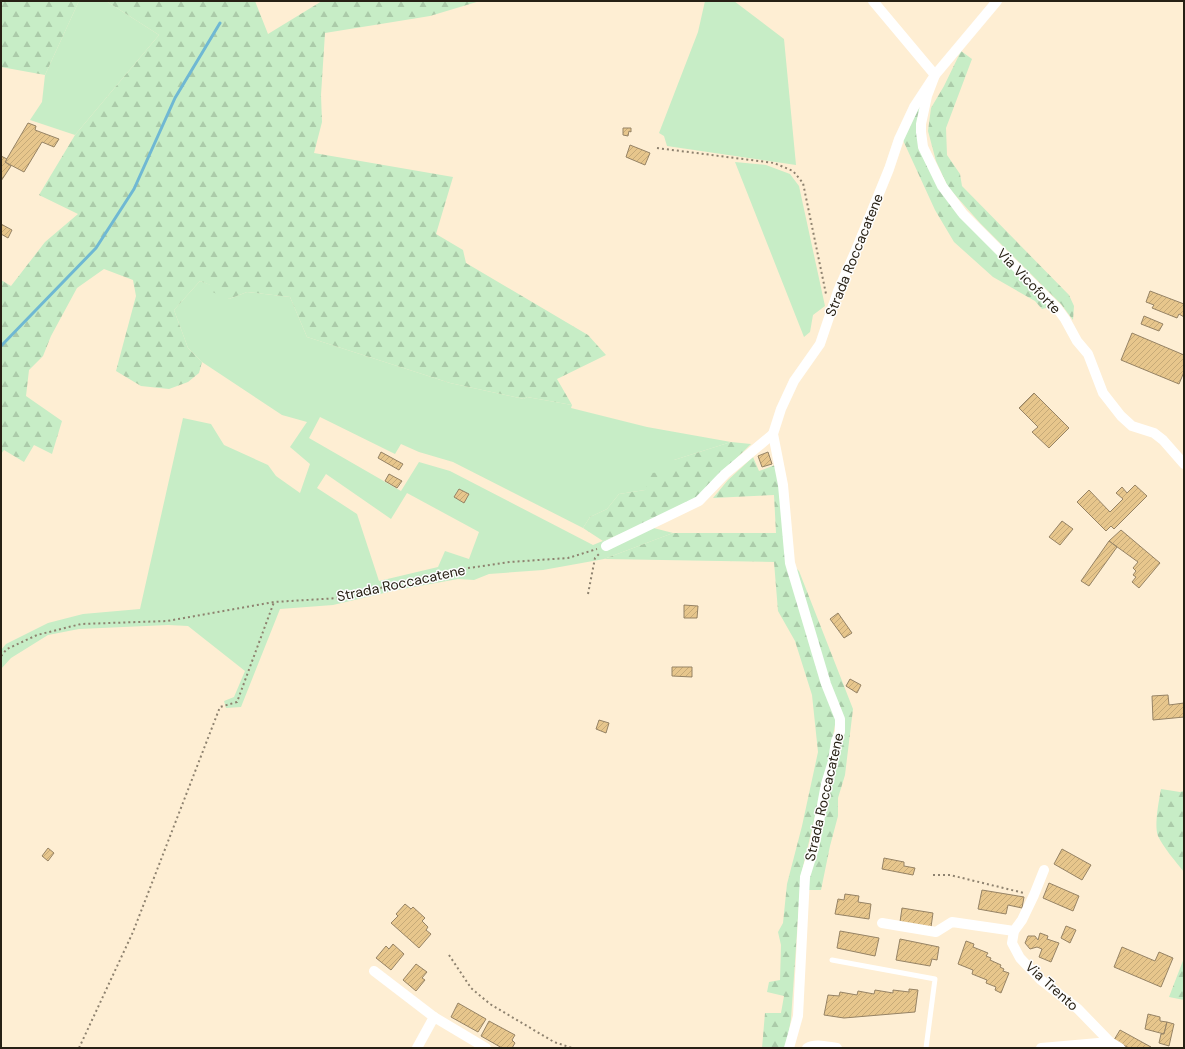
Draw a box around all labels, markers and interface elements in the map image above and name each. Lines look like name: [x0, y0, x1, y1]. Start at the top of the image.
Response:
street label: Strada Roccacatene: [821, 191, 887, 319]
street label: Via Vicoforte: [993, 244, 1065, 318]
street label: Strada Roccacatene: [335, 561, 467, 605]
street label: Strada Roccacatene: [800, 731, 848, 863]
street label: Via Trento: [1022, 957, 1082, 1015]

